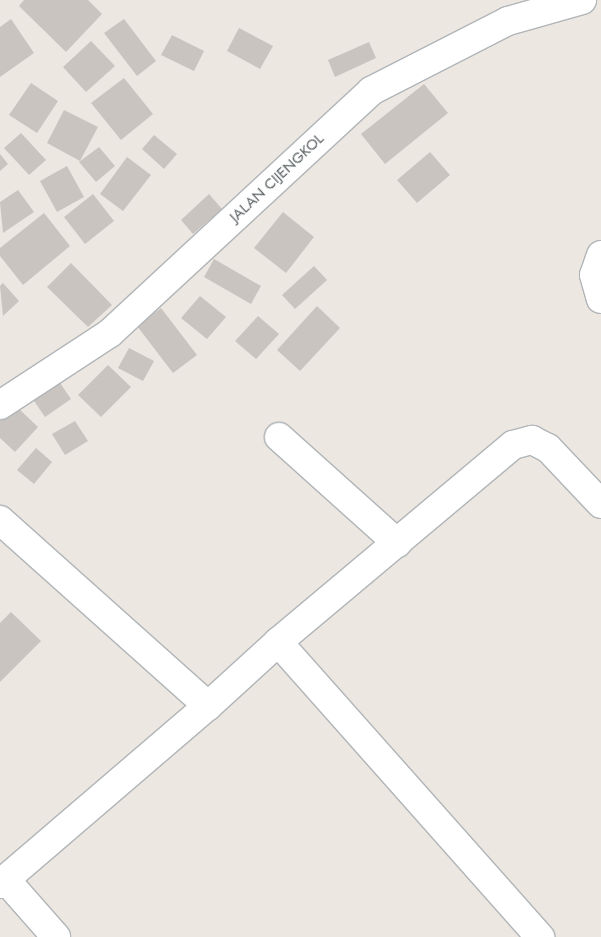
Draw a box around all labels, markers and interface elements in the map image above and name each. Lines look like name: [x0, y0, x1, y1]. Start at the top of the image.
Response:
street label: JALAN CIJENGKOL: [226, 130, 328, 226]

